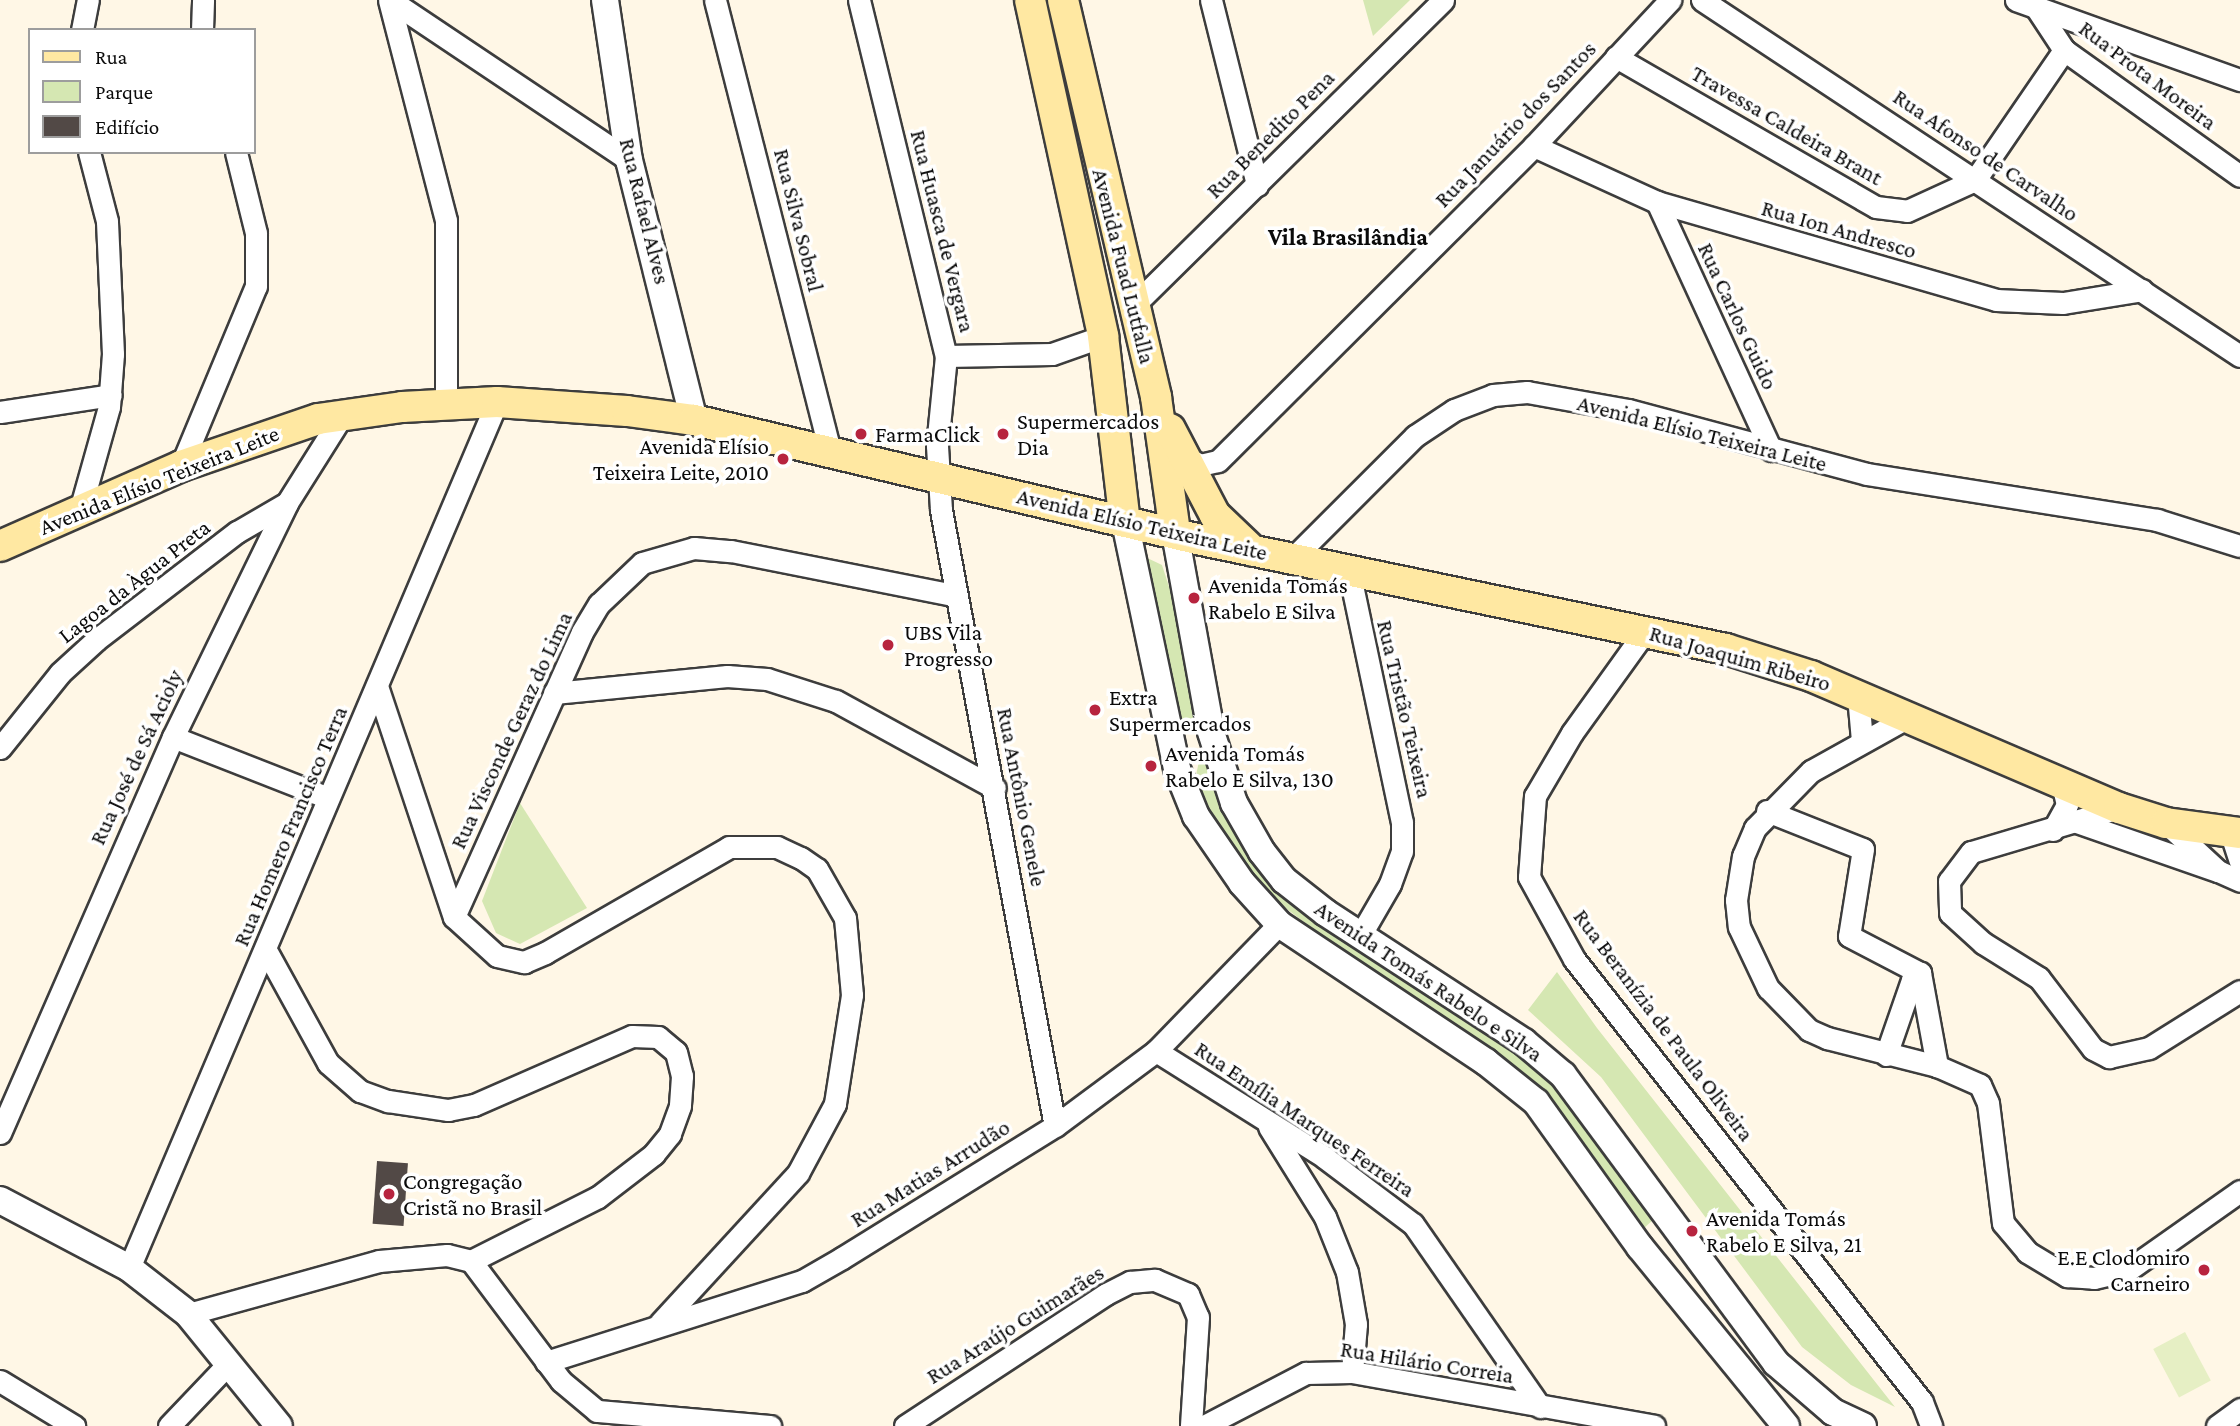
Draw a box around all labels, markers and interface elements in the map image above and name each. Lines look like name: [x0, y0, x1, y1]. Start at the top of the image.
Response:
street label: Rua Prota Moreira: [2074, 14, 2222, 136]
legend: [28, 28, 256, 154]
street label: Rua Januário dos Santos: [1428, 35, 1602, 213]
text: Rua: [95, 45, 127, 69]
street label: Travessa Caldeira Brant: [1686, 59, 1888, 191]
street label: Rua Benedito Pena: [1200, 64, 1340, 204]
text: Parque: [95, 80, 153, 104]
street label: Rua Afonso de Carvalho: [1888, 83, 2084, 227]
text: Edifício: [95, 115, 159, 139]
street label: Rua Huasca de Vergara: [904, 127, 982, 335]
street label: Rua Rafael Alves: [614, 135, 676, 287]
street label: Rua Silva Sobral: [768, 146, 830, 294]
street label: Avenida Fuad Lutfalla: [1086, 166, 1162, 366]
street label: Rua Ion Andresco: [1758, 194, 1920, 264]
district label: Vila Brasilândia: [1268, 223, 1428, 251]
street label: Rua Carlos Guido: [1692, 238, 1784, 394]
street label: Avenida Elísio Teixeira Leite: [1574, 389, 1830, 477]
place label: Supermercados Dia: [1017, 407, 1159, 461]
street label: Avenida Elísio Teixeira Leite: [35, 419, 283, 541]
place label: FarmaClick: [875, 420, 980, 448]
marker: FarmaClick: [853, 426, 869, 442]
marker: Supermercados Dia: [995, 426, 1011, 442]
place label: Avenida Elísio Teixeira Leite, 2010: [593, 432, 769, 486]
marker: Avenida Elísio Teixeira Leite, 2010: [775, 451, 791, 467]
street label: Avenida Elísio Teixeira Leite: [1014, 482, 1270, 566]
street label: Lagoa da Àgua Preta: [53, 513, 215, 649]
place label: Avenida Tomás Rabelo E Silva: [1208, 571, 1348, 625]
marker: Avenida Tomás Rabelo E Silva: [1186, 590, 1202, 606]
street label: Rua Visconde Geraz do Lima: [444, 607, 578, 853]
street label: Rua Tristão Teixeira: [1371, 617, 1439, 801]
place label: UBS Vila Progresso: [904, 618, 993, 672]
street label: Rua Joaquim Ribeiro: [1646, 619, 1834, 697]
marker: UBS Vila Progresso: [878, 635, 898, 655]
street label: Rua José de Sá Acioly: [83, 665, 189, 849]
place label: Extra Supermercados: [1109, 683, 1251, 737]
street label: Rua Homero Francisco Terra: [227, 702, 353, 950]
marker: Extra Supermercados: [1087, 702, 1103, 718]
street label: Rua Antônio Genele: [991, 705, 1053, 889]
place label: Avenida Tomás Rabelo E Silva, 130: [1165, 739, 1334, 793]
marker: Avenida Tomás Rabelo E Silva, 130: [1143, 758, 1159, 774]
street label: Avenida Tomás Rabelo e Silva: [1310, 894, 1548, 1068]
street label: Rua Beranízia de Paula Oliveira: [1568, 903, 1760, 1147]
street label: Rua Emília Marques Ferreira: [1190, 1035, 1420, 1203]
street label: Rua Matias Arrudão: [845, 1113, 1015, 1233]
place label: Congregação Cristã no Brasil: [403, 1167, 542, 1221]
marker: Congregação Cristã no Brasil: [381, 1186, 397, 1202]
place label: Avenida Tomás Rabelo E Silva, 21: [1706, 1204, 1862, 1258]
marker: Avenida Tomás Rabelo E Silva, 21: [1684, 1223, 1700, 1239]
place label: E.E Clodomiro Carneiro: [2057, 1243, 2190, 1297]
street label: Rua Araújo Guimarães: [921, 1258, 1109, 1390]
marker: E.E Clodomiro Carneiro: [2196, 1262, 2212, 1278]
street label: Rua Hilário Correia: [1338, 1335, 1516, 1389]

